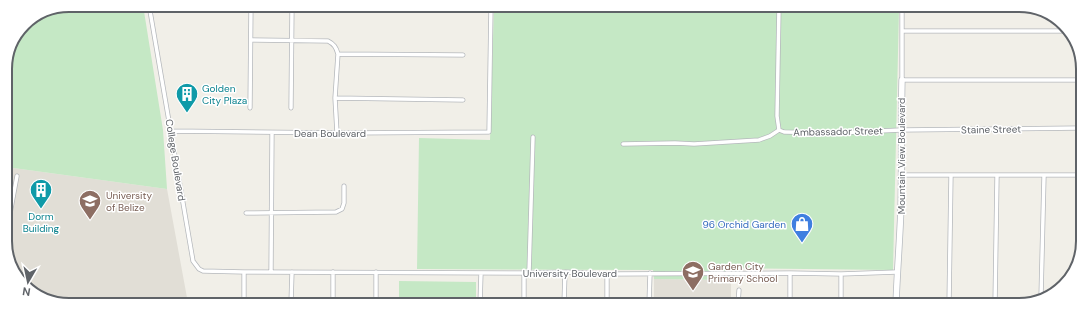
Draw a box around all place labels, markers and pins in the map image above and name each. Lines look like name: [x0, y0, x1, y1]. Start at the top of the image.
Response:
building icon: Golden City Plaza: [174, 81, 200, 114]
place label: Golden City Plaza: [202, 82, 247, 107]
building icon: Dorm Building: [28, 177, 54, 210]
school or university icon: University of Belize: [77, 188, 103, 221]
place label: University of Belize: [106, 189, 152, 214]
place label: Dorm Building: [23, 210, 60, 235]
shop icon: 96 Orchid Garden: [789, 211, 815, 244]
place label: 96 Orchid Garden: [703, 218, 786, 231]
school or university icon: Garden City Primary School: [680, 259, 706, 292]
place label: Garden City Primary School: [708, 260, 778, 285]

